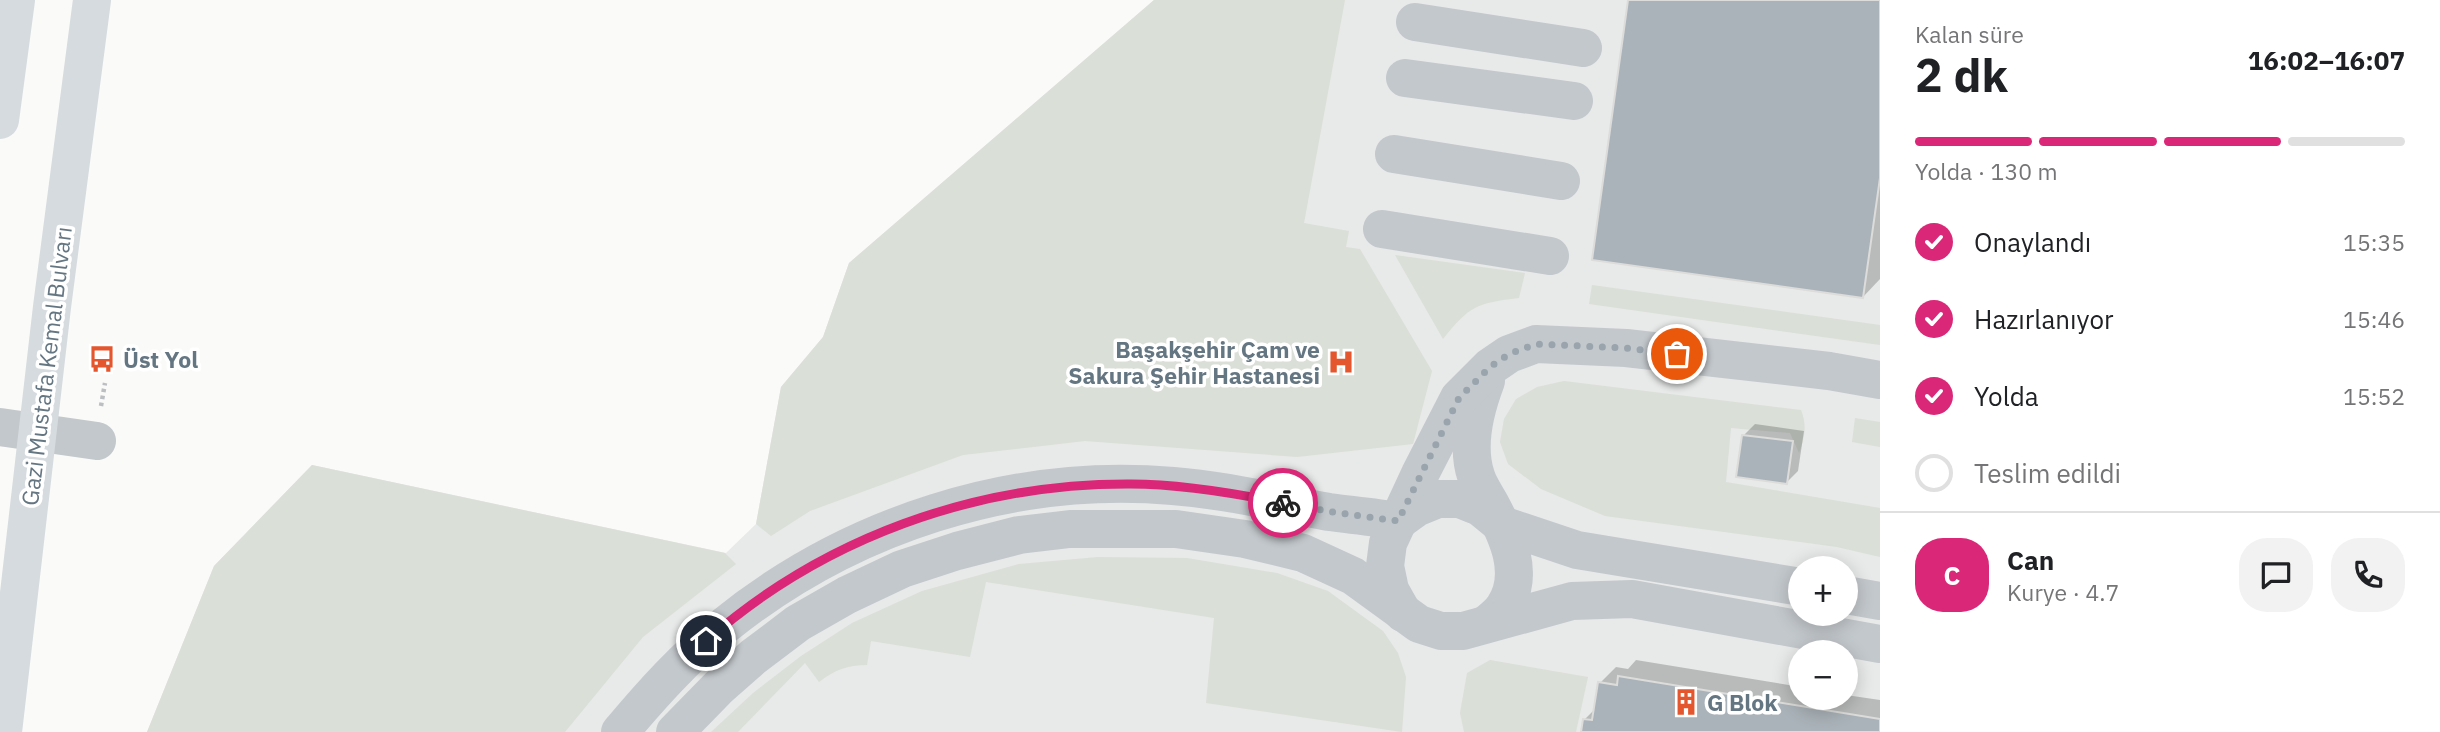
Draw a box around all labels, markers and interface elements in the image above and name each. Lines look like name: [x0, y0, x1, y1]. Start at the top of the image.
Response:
text: Kalan süre: [1915, 19, 2024, 49]
text: 16:02–16:07: [2248, 43, 2405, 77]
text: 2 dk: [1915, 45, 2008, 105]
text: Yolda · 130 m: [1915, 156, 2058, 186]
icon: check: [1915, 223, 1953, 261]
street label: Gazi Mustafa Kemal Bulvarı: [14, 225, 78, 507]
text: Onaylandı: [1974, 225, 2091, 259]
text: 15:35: [2343, 227, 2405, 257]
icon: check: [1915, 300, 1953, 338]
text: Hazırlanıyor: [1974, 302, 2114, 336]
text: 15:46: [2343, 304, 2405, 334]
pin: [1647, 324, 1707, 384]
place label: Başakşehir Çam ve Sakura Şehir Hastanesi: [1068, 334, 1320, 390]
icon: bag: [1658, 335, 1696, 373]
bus stop icon: Üst Yol: [87, 344, 117, 374]
place label: Üst Yol: [123, 344, 198, 374]
hospital icon: Başakşehir Çam ve Sakura Şehir Hastanesi: [1326, 347, 1356, 377]
icon: check: [1915, 377, 1953, 415]
text: Yolda: [1974, 379, 2039, 413]
text: 15:52: [2343, 381, 2405, 411]
text: Teslim edildi: [1974, 456, 2121, 490]
courier: [1248, 468, 1318, 538]
icon: bike: [1264, 484, 1302, 522]
button: chat: [2239, 538, 2313, 612]
button: phone: [2331, 538, 2405, 612]
text: Can: [2007, 543, 2054, 577]
map controls: [1788, 556, 1858, 710]
button: +: [1788, 556, 1858, 626]
text: C: [1944, 558, 1960, 592]
text: Kurye · 4.7: [2007, 577, 2119, 607]
pin: [676, 611, 736, 671]
icon: home: [687, 622, 725, 660]
button: −: [1788, 640, 1858, 710]
building icon: G Blok: [1671, 687, 1701, 717]
place label: G Blok: [1707, 687, 1778, 717]

